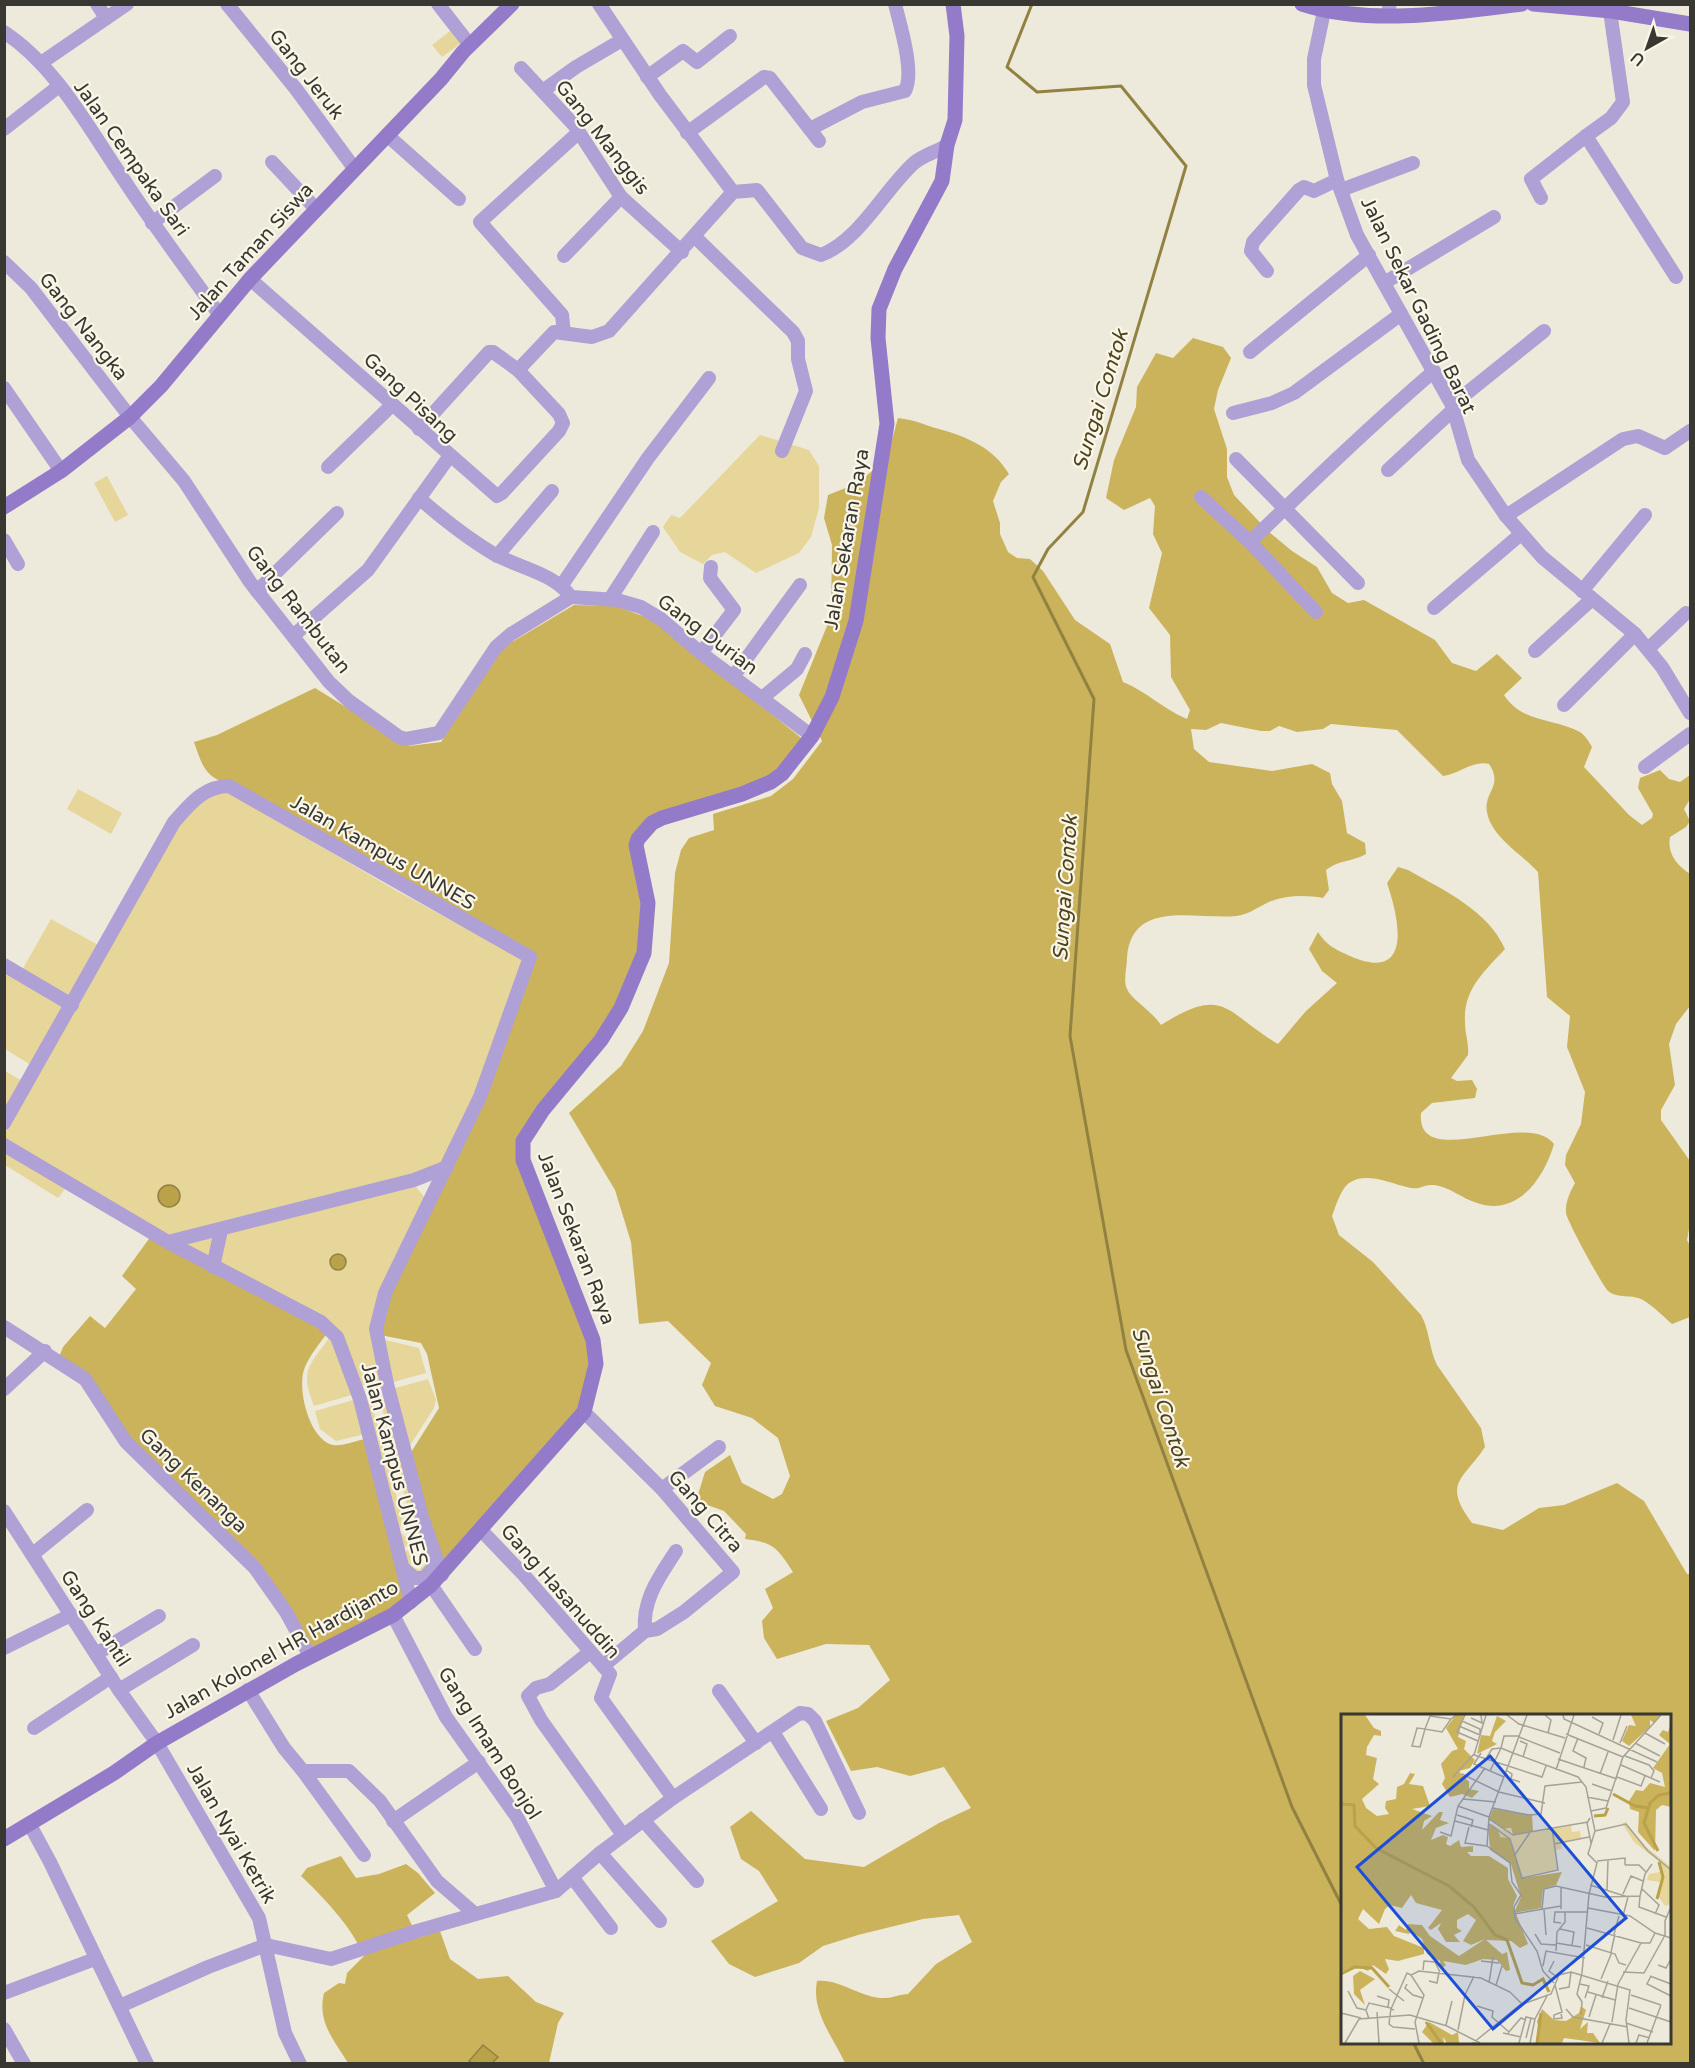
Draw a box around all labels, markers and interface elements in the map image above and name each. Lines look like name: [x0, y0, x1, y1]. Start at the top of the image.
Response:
north arrow: [1617, 18, 1677, 78]
street label: Gang Jeruk: [264, 25, 349, 125]
text: U: [1627, 47, 1649, 70]
street label: Gang Manggis: [550, 75, 654, 200]
street label: Jalan Cempaka Sari: [68, 76, 194, 241]
street label: Jalan Taman Siswa: [183, 178, 319, 325]
street label: Jalan Sekar Gading Barat: [1355, 193, 1481, 418]
street label: Gang Nangka: [34, 268, 133, 385]
water label: Sungai Contok: [1067, 325, 1134, 473]
street label: Gang Pisang: [358, 348, 462, 448]
street label: Jalan Sekaran Raya: [819, 447, 875, 631]
street label: Gang Rambutan: [241, 541, 356, 679]
street label: Gang Durian: [652, 589, 762, 680]
street label: Jalan Kampus UNNES: [286, 790, 479, 916]
water label: Sungai Contok: [1048, 813, 1083, 962]
street label: Jalan Sekaran Raya: [532, 1149, 620, 1328]
water label: Sungai Contok: [1126, 1324, 1195, 1472]
street label: Jalan Kampus UNNES: [355, 1360, 433, 1568]
street label: Gang Kenanga: [134, 1423, 252, 1538]
street label: Gang Citra: [663, 1465, 748, 1558]
street label: Gang Hasanuddin: [495, 1520, 625, 1664]
street label: Gang Kantil: [55, 1566, 135, 1671]
street label: Jalan Kolonel HR Hardijanto: [160, 1575, 403, 1724]
street label: Gang Imam Bonjol: [433, 1663, 546, 1824]
inset map: [1341, 1714, 1671, 2044]
street label: Jalan Nyai Ketrik: [181, 1759, 281, 1908]

